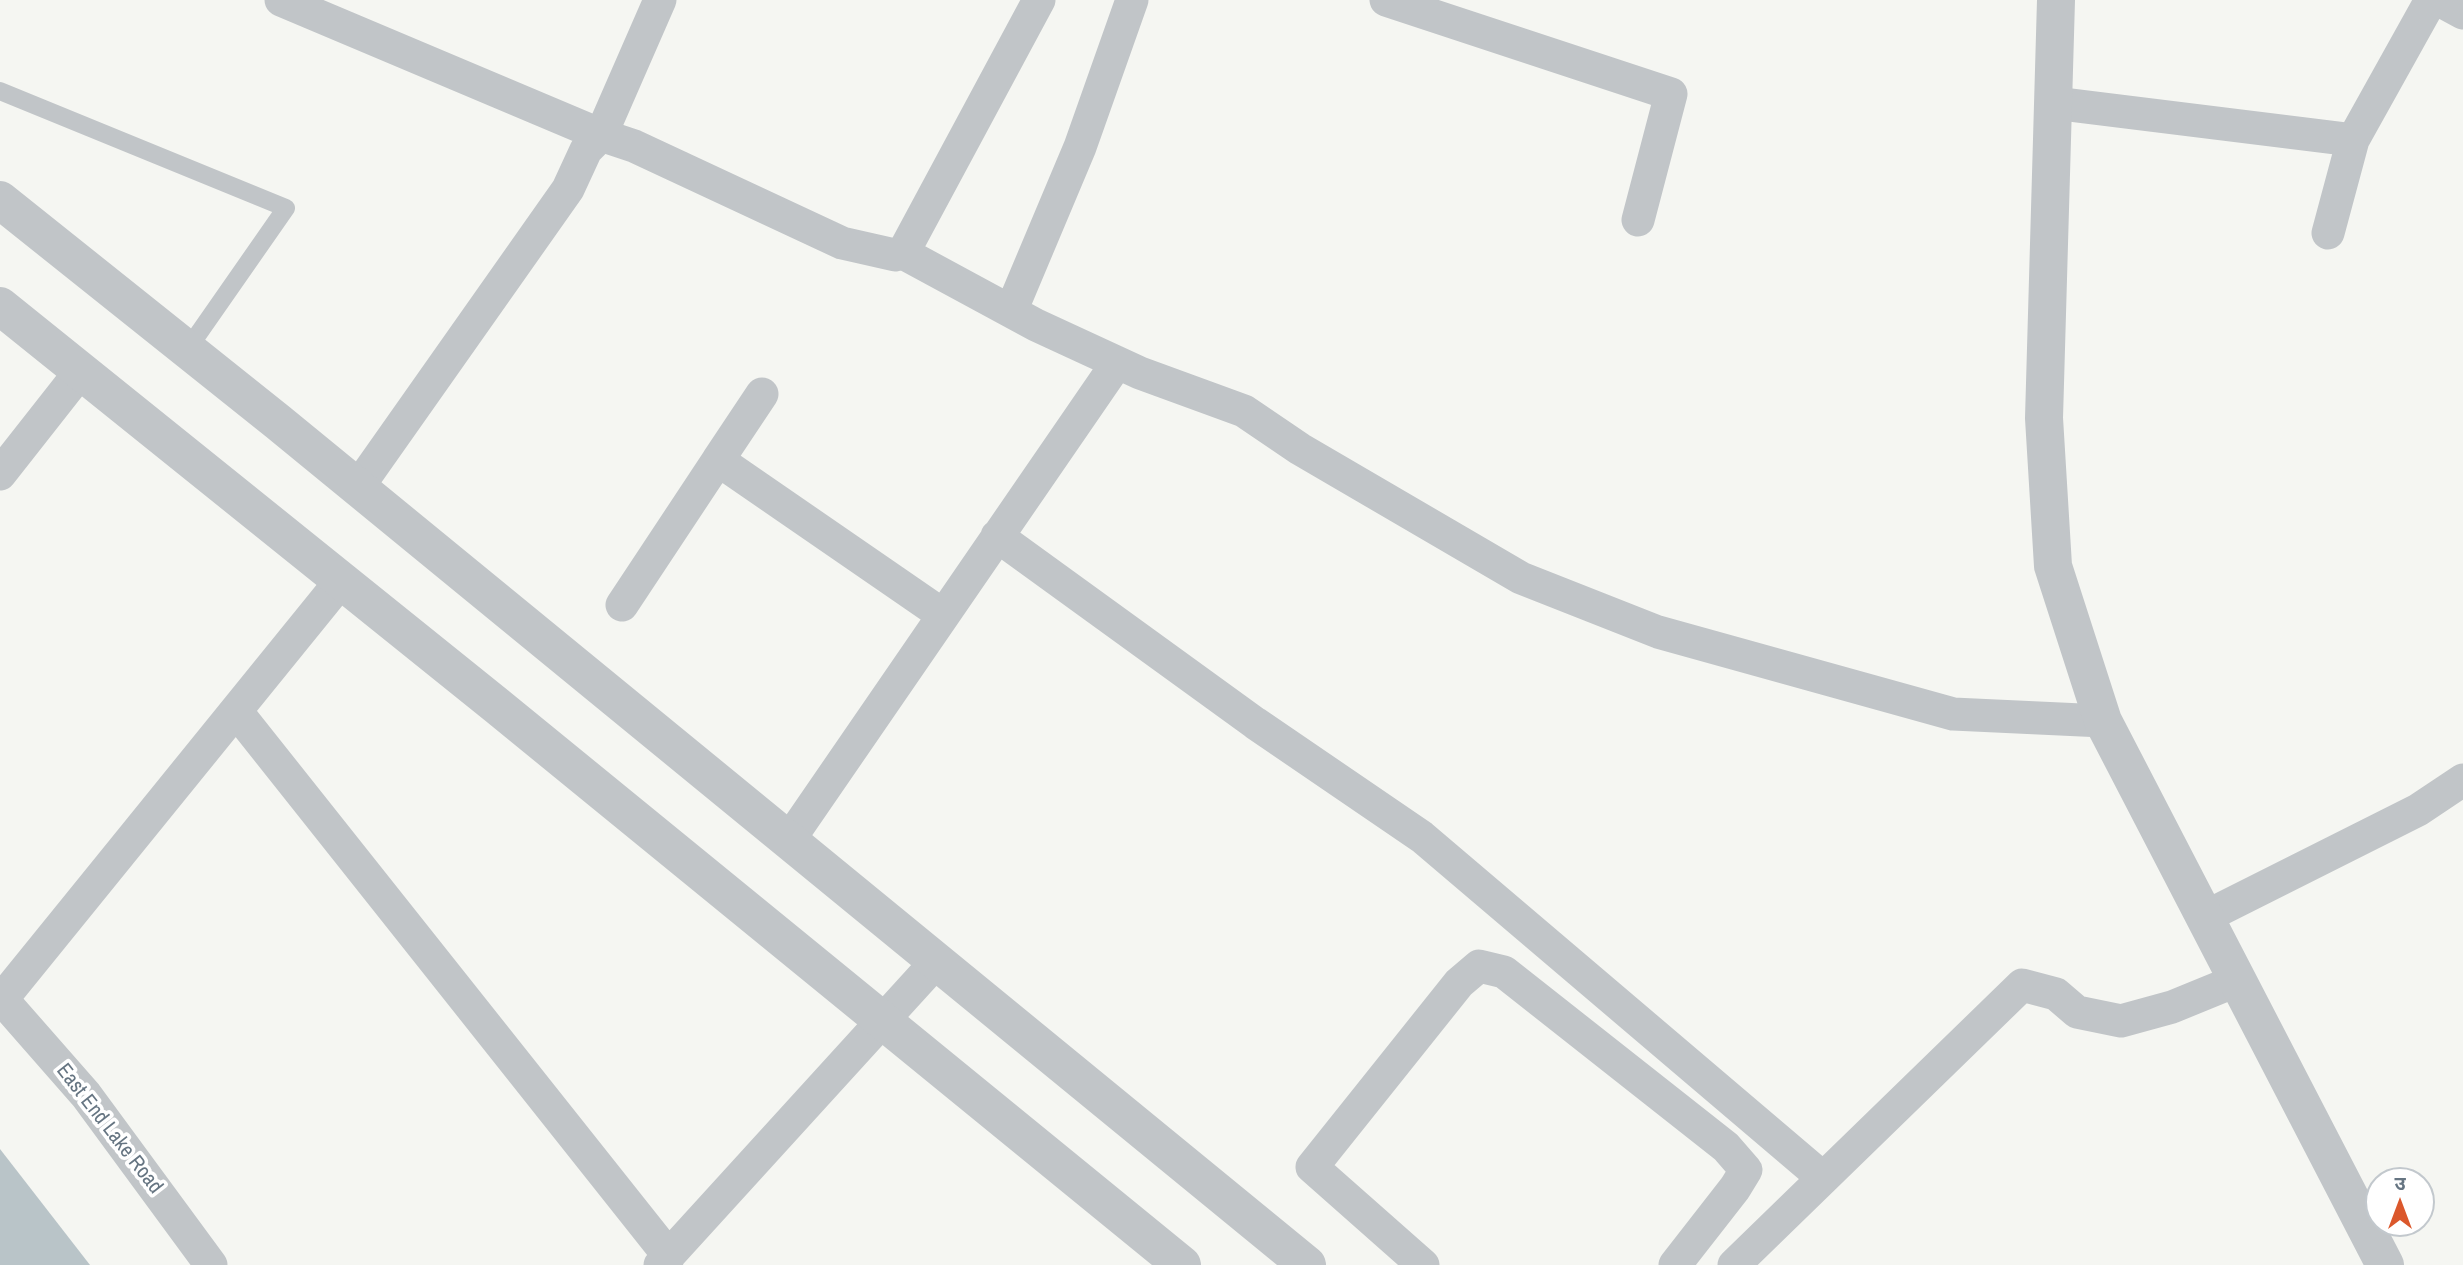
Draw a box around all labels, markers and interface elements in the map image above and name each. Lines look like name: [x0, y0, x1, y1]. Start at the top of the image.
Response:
street label: East End Lake Road: [50, 1059, 168, 1199]
north arrow: [2365, 1167, 2435, 1237]
text: उ: [2394, 1170, 2406, 1196]

